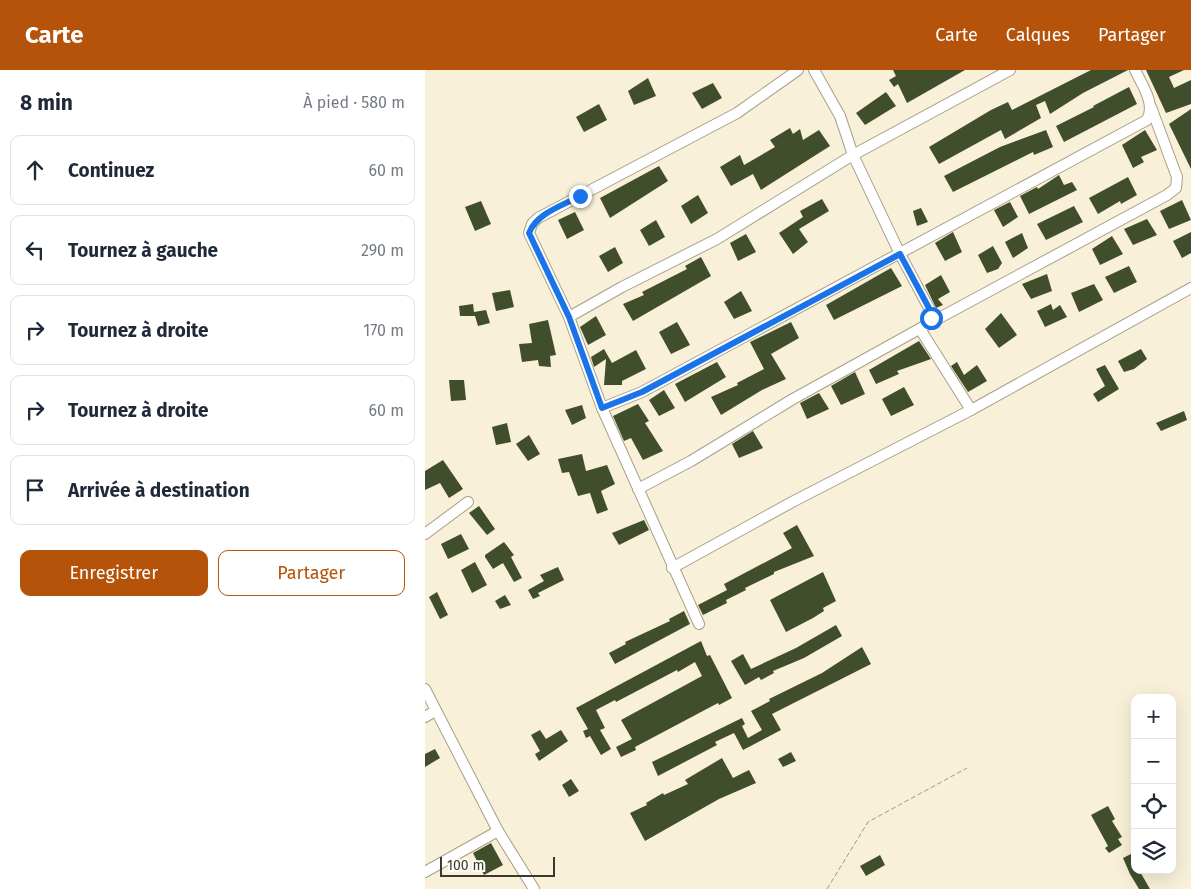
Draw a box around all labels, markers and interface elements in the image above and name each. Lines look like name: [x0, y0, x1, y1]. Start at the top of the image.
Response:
text: Carte: [25, 21, 83, 49]
text: Carte: [935, 24, 978, 46]
text: Calques: [1006, 24, 1070, 46]
text: Partager: [1098, 24, 1166, 46]
text: 8 min: [20, 90, 73, 116]
text: À pied · 580 m: [303, 93, 405, 112]
icon: ahead: [21, 156, 49, 184]
text: Continuez: [68, 159, 154, 182]
text: 60 m: [369, 161, 404, 180]
route end: [569, 185, 592, 208]
icon: left: [21, 236, 49, 264]
text: Tournez à gauche: [68, 239, 218, 262]
text: 290 m: [361, 241, 404, 260]
route start: [920, 307, 943, 330]
icon: right: [21, 316, 49, 344]
text: Tournez à droite: [68, 319, 209, 342]
text: 170 m: [363, 321, 404, 340]
icon: right: [21, 396, 49, 424]
text: Tournez à droite: [68, 399, 209, 422]
text: 60 m: [369, 401, 404, 420]
icon: arrive: [21, 476, 49, 504]
text: Arrivée à destination: [68, 479, 250, 502]
button: Enregistrer: [20, 550, 208, 596]
button: Partager: [218, 550, 405, 596]
map controls: [1131, 694, 1176, 874]
button: +: [1131, 694, 1176, 739]
button: −: [1131, 739, 1176, 784]
button: locate: [1131, 784, 1176, 829]
button: layers: [1131, 829, 1176, 874]
scale bar: [440, 854, 555, 877]
text: 100 m: [447, 857, 484, 874]

